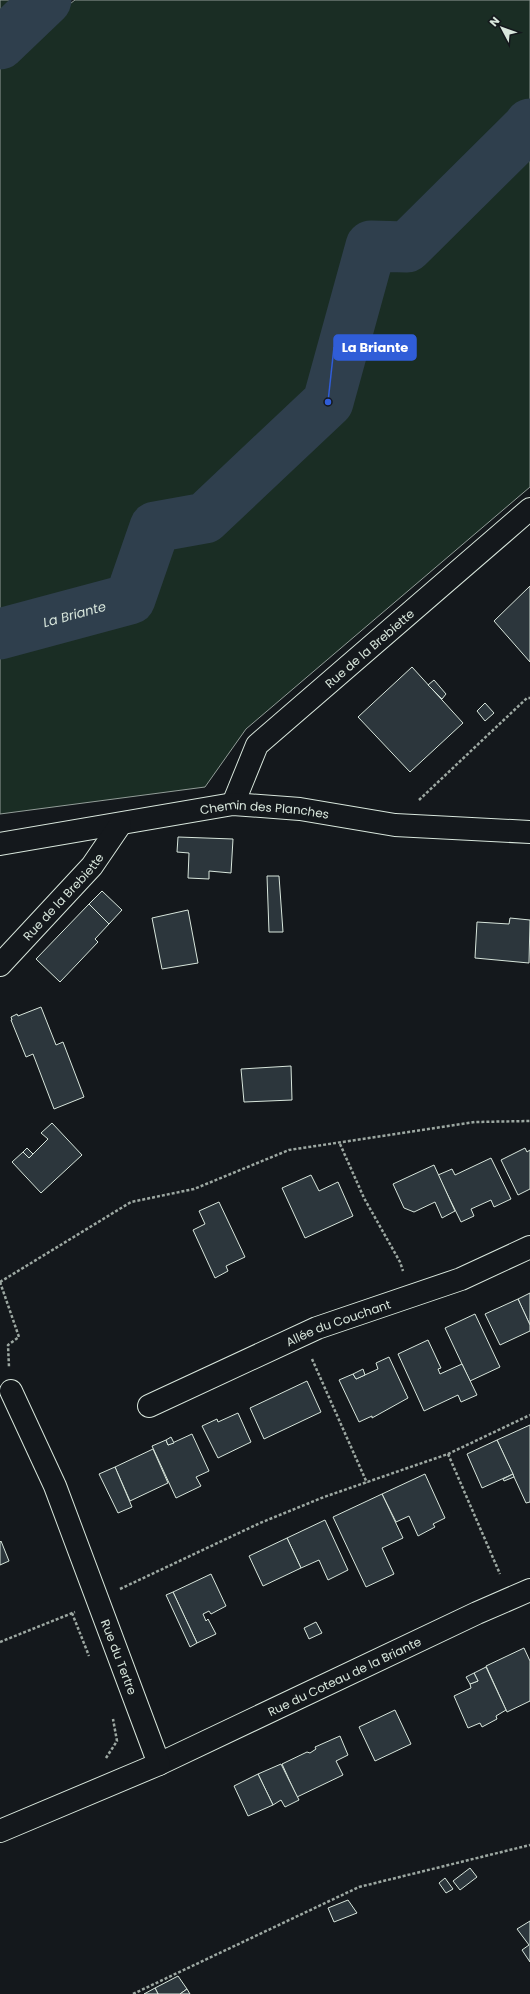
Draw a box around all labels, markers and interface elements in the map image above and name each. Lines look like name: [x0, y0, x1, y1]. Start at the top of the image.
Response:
north arrow: [482, 8, 522, 48]
text: N: [486, 13, 503, 30]
callout: La Briante: [334, 335, 416, 360]
text: La Briante: [342, 338, 408, 357]
water label: La Briante: [41, 596, 108, 632]
street label: Rue de la Brebiette: [321, 605, 417, 691]
street label: Chemin des Planches: [199, 795, 330, 822]
street label: Rue de la Brebiette: [19, 849, 107, 944]
street label: Allée du Couchant: [283, 1295, 393, 1350]
street label: Rue du Tertre: [97, 1617, 141, 1697]
street label: Rue du Coteau de la Briante: [265, 1632, 424, 1720]

